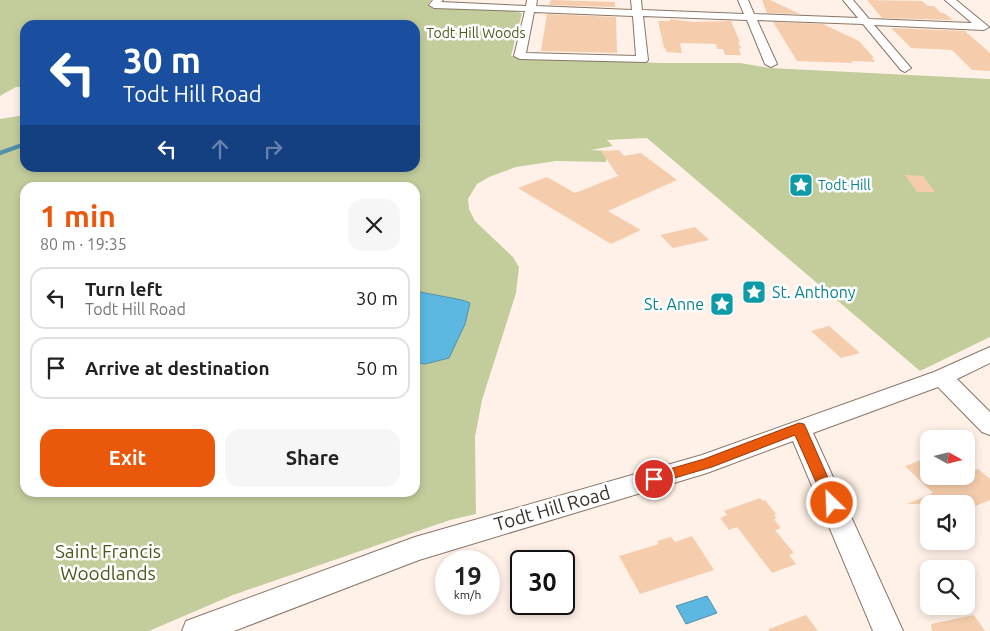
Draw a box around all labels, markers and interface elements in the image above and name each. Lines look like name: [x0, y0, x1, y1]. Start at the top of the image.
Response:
park label: Todt Hill Woods: [426, 25, 526, 41]
icon: left: [40, 40, 105, 105]
text: 30 m: [123, 40, 201, 80]
text: Todt Hill Road: [123, 81, 262, 106]
icon: left: [153, 135, 181, 163]
icon: ahead: [206, 135, 234, 163]
icon: right: [259, 135, 287, 163]
place icon: Todt Hill: [788, 172, 814, 198]
place label: Todt Hill: [818, 177, 871, 193]
text: 1 min: [40, 199, 116, 233]
button: close: [348, 199, 400, 251]
text: 80 m · 19:35: [40, 235, 127, 253]
text: Turn left: [85, 278, 163, 300]
place icon: St. Anthony: [741, 279, 767, 305]
place label: St. Anthony: [772, 283, 856, 301]
icon: left: [42, 284, 70, 312]
text: 30 m: [356, 287, 398, 309]
place icon: St. Anne: [709, 291, 735, 317]
place label: St. Anne: [644, 295, 704, 313]
text: Todt Hill Road: [85, 300, 186, 318]
icon: arrive: [42, 354, 70, 382]
text: Arrive at destination: [85, 357, 270, 379]
text: 50 m: [356, 357, 398, 379]
button: Exit: [40, 429, 215, 487]
button: Share: [225, 429, 400, 487]
north arrow: [920, 430, 975, 485]
map controls: [920, 430, 975, 615]
pin: [633, 458, 675, 500]
icon: arrive: [640, 465, 668, 493]
position arrow: [805, 476, 857, 528]
street label: Todt Hill Road: [491, 481, 613, 535]
button: sound: [920, 495, 975, 550]
park label: Saint Francis Woodlands: [55, 540, 161, 584]
speed limit sign: 30: [510, 550, 575, 615]
button: search: [920, 560, 975, 615]
text: 19: [453, 562, 482, 590]
text: km/h: [454, 588, 481, 601]

